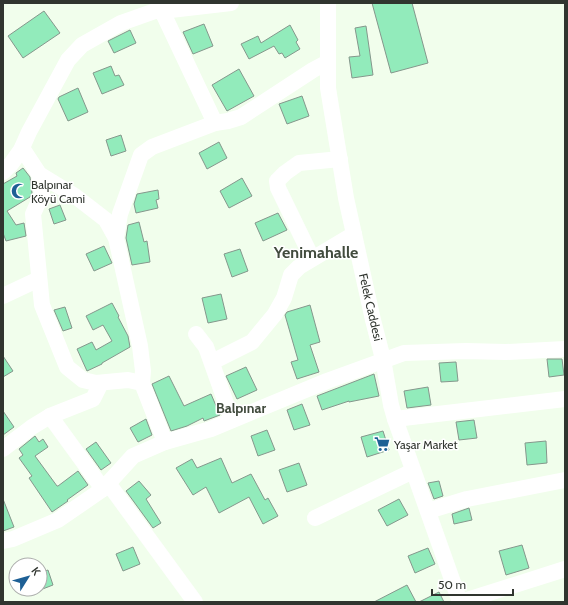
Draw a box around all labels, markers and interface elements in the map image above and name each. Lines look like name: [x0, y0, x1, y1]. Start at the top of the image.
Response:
place label: Balpınar Köyü Cami: [31, 177, 85, 206]
mosque icon: Balpınar Köyü Cami: [10, 182, 28, 200]
district label: Yenimahalle: [273, 243, 358, 262]
street label: Felek Caddesi: [356, 272, 386, 342]
district label: Balpınar: [216, 399, 266, 417]
supermarket icon: Yaşar Market: [373, 435, 391, 453]
place label: Yaşar Market: [393, 437, 458, 452]
north arrow: [8, 557, 48, 597]
text: K: [28, 564, 44, 578]
scale bar: [432, 571, 513, 597]
text: 50 m: [438, 577, 466, 592]

